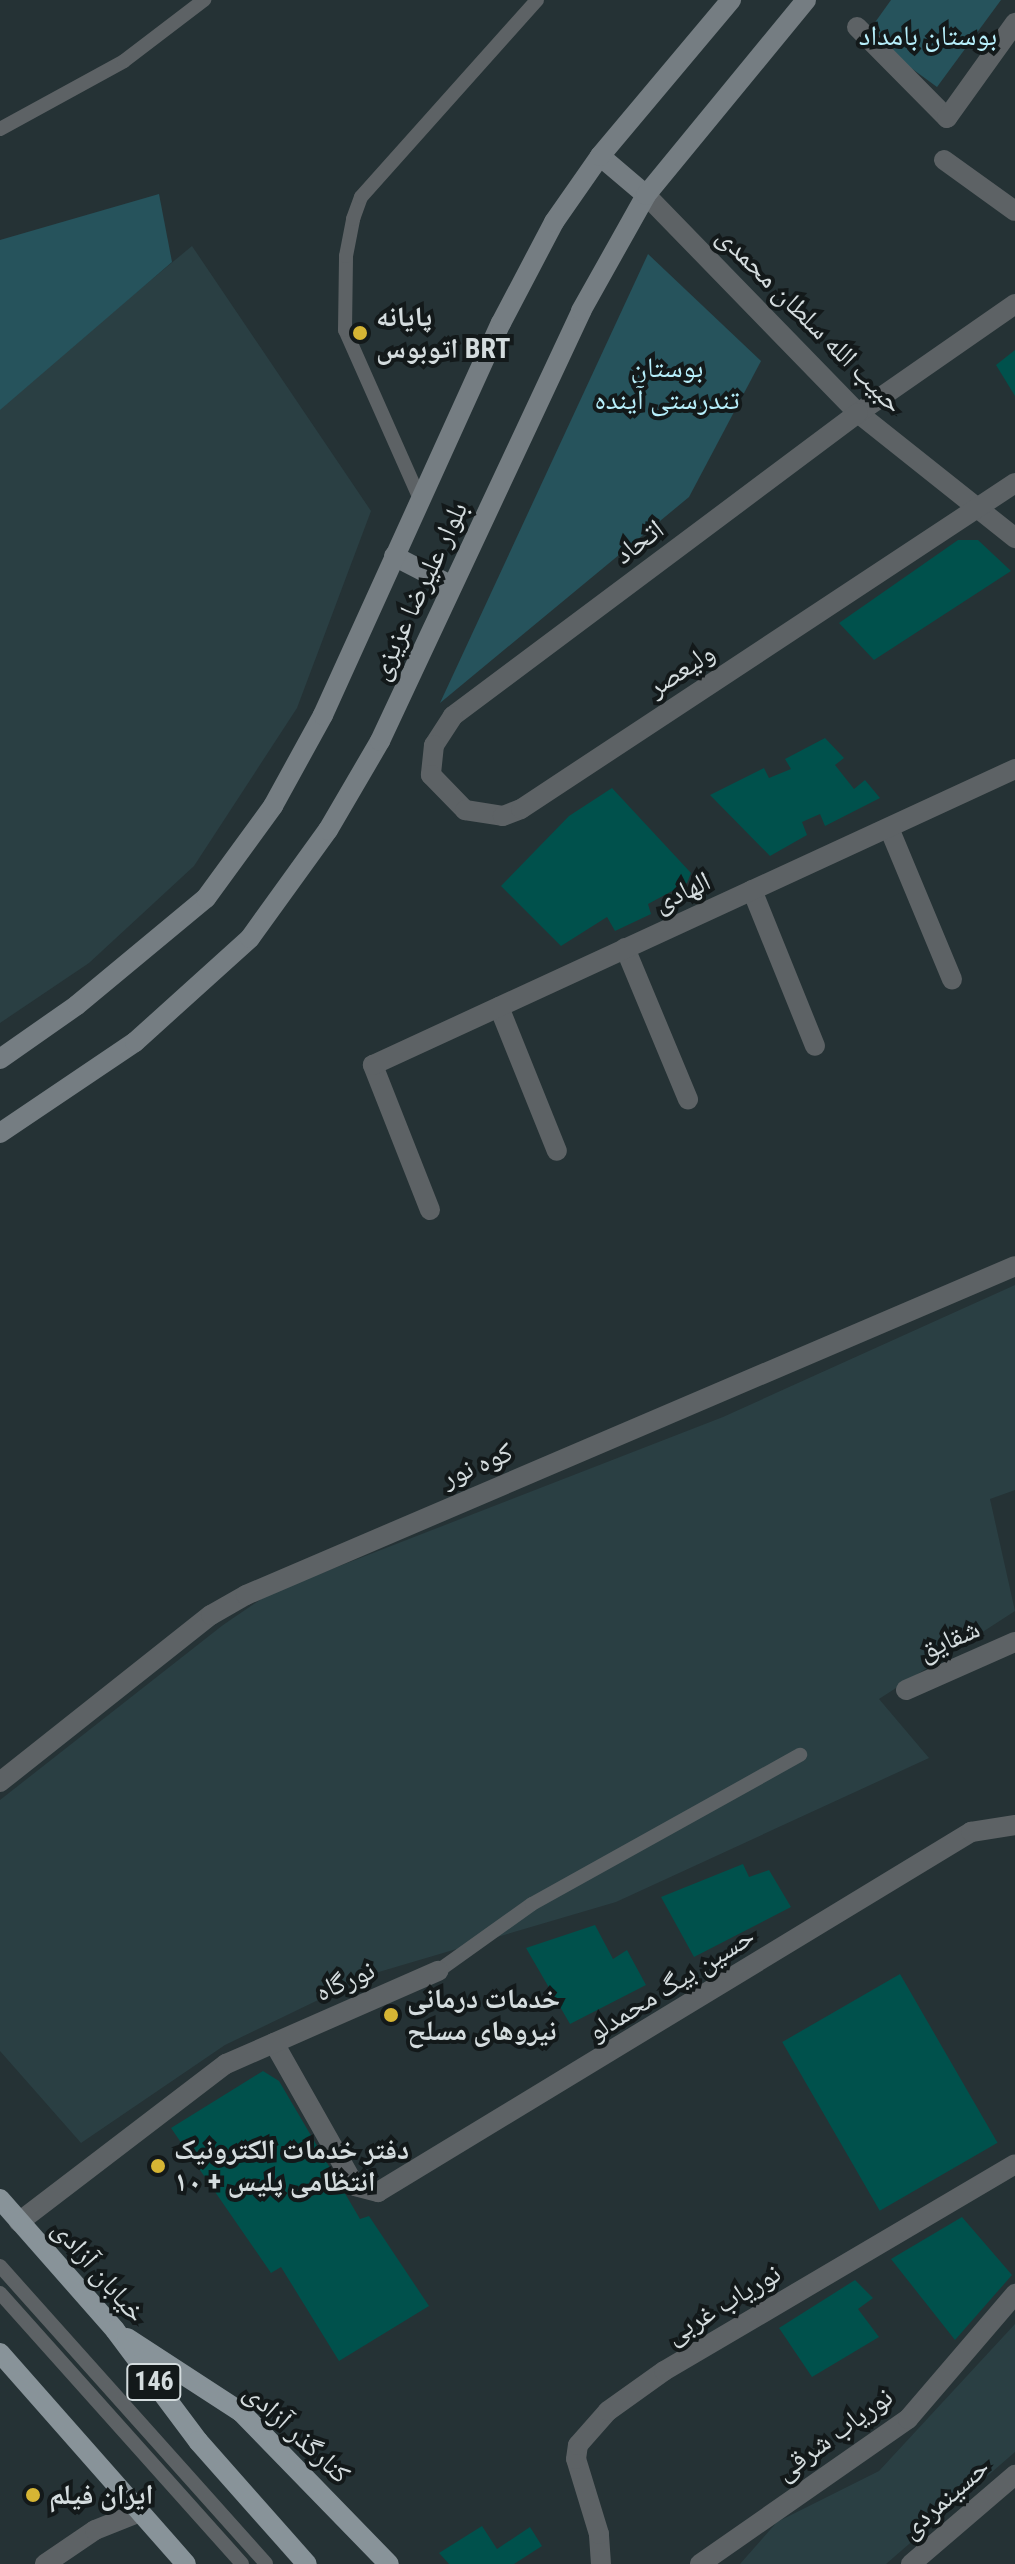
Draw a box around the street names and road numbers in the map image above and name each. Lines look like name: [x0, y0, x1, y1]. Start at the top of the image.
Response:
street label: حبیب الله سلطان محمدی: [710, 220, 910, 420]
street label: بلوار علیرضا عزیزی: [363, 496, 475, 686]
street label: اتحاد: [607, 512, 671, 572]
street label: ولیعصر: [641, 636, 721, 704]
street label: الهادی: [648, 864, 716, 920]
street label: کوه نور: [436, 1435, 518, 1495]
street label: شقایق: [913, 1612, 985, 1668]
street label: حسین بیگ محمدلو: [581, 1919, 761, 2049]
street label: نورگاه: [310, 1953, 380, 2009]
street label: خیابان آزادی: [45, 2213, 153, 2329]
street label: نوریاب غربی: [659, 2256, 787, 2352]
road number: 146: [126, 2360, 182, 2404]
street label: کنارگذر آزادی: [237, 2375, 357, 2491]
street label: نوریاب شرقی: [769, 2380, 899, 2488]
street label: حسینمردی: [894, 2450, 996, 2546]

